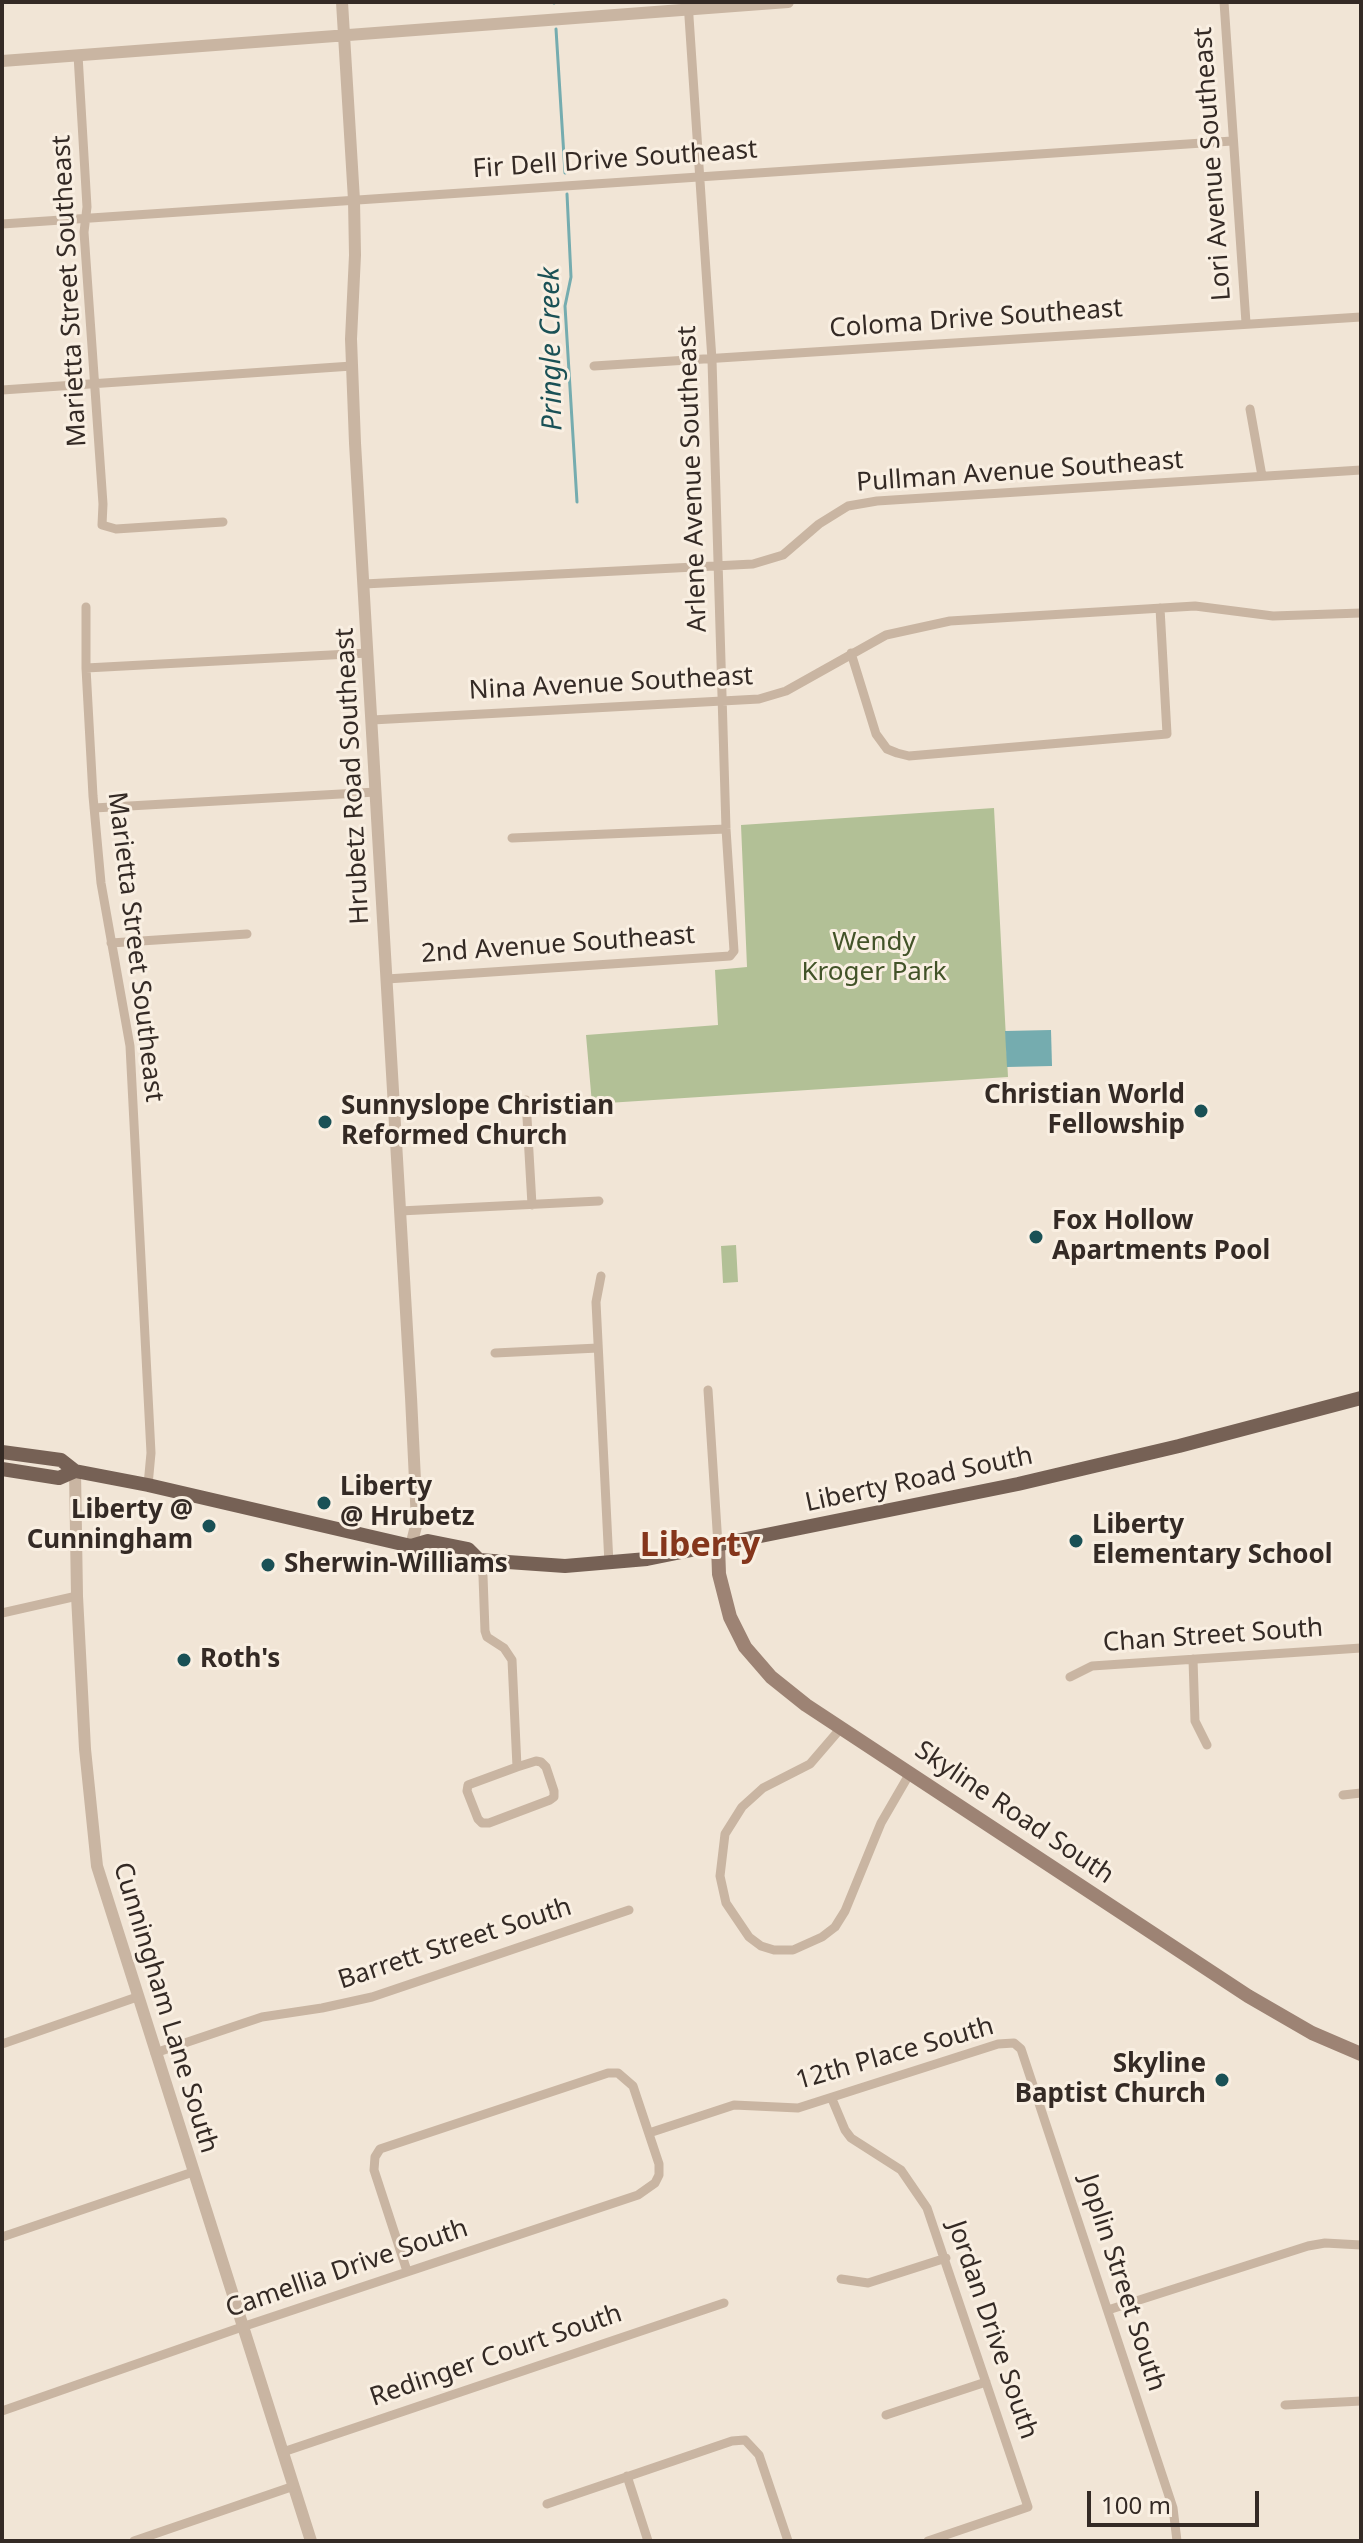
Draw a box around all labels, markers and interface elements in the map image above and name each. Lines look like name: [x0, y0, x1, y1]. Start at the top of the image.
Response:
street label: Lori Avenue Southeast: [1188, 26, 1238, 302]
street label: Marietta Street Southeast: [46, 134, 94, 448]
street label: Fir Dell Drive Southeast: [472, 134, 758, 186]
water label: Pringle Creek: [534, 267, 570, 431]
street label: Coloma Drive Southeast: [828, 293, 1124, 345]
street label: Arlene Avenue Southeast: [672, 325, 714, 633]
street label: Pullman Avenue Southeast: [856, 445, 1184, 499]
street label: Hrubetz Road Southeast: [330, 627, 376, 925]
street label: Nina Avenue Southeast: [468, 661, 754, 707]
street label: Marietta Street Southeast: [100, 790, 170, 1104]
street label: 2nd Avenue Southeast: [420, 920, 696, 970]
park label: Wendy Kroger Park: [801, 927, 947, 988]
place label: Christian World Fellowship: [984, 1080, 1185, 1142]
place label: Sunnyslope Christian Reformed Church: [341, 1091, 614, 1152]
marker: Christian World Fellowship: [1192, 1102, 1210, 1120]
marker: Sunnyslope Christian Reformed Church: [316, 1113, 334, 1131]
place label: Fox Hollow Apartments Pool: [1052, 1206, 1270, 1268]
marker: Fox Hollow Apartments Pool: [1027, 1228, 1045, 1246]
street label: Liberty Road South: [802, 1441, 1036, 1519]
place label: Liberty @ Hrubetz: [340, 1472, 475, 1534]
marker: Liberty @ Hrubetz: [315, 1494, 333, 1512]
place label: Liberty @ Cunningham: [27, 1495, 193, 1556]
place label: Liberty Elementary School: [1092, 1510, 1333, 1572]
marker: Liberty @ Cunningham: [200, 1517, 218, 1535]
district label: Liberty: [640, 1526, 760, 1566]
marker: Liberty Elementary School: [1067, 1532, 1085, 1550]
place label: Sherwin-Williams: [284, 1549, 508, 1581]
marker: Sherwin-Williams: [259, 1556, 277, 1574]
street label: Chan Street South: [1102, 1613, 1324, 1659]
place label: Roth's: [200, 1644, 280, 1676]
marker: Roth's: [175, 1651, 193, 1669]
street label: Skyline Road South: [909, 1735, 1119, 1891]
street label: Cunningham Lane South: [106, 1859, 224, 2157]
street label: Barrett Street South: [334, 1892, 576, 1996]
street label: 12th Place South: [792, 2011, 998, 2097]
place label: Skyline Baptist Church: [1015, 2049, 1206, 2110]
marker: Skyline Baptist Church: [1213, 2071, 1231, 2089]
street label: Joplin Street South: [1072, 2171, 1172, 2395]
street label: Camellia Drive South: [222, 2213, 472, 2325]
street label: Jordan Drive South: [940, 2217, 1044, 2443]
street label: Redinger Court South: [366, 2298, 626, 2414]
scale bar: [1091, 2475, 1263, 2525]
text: 100 m: [1101, 2488, 1171, 2521]

